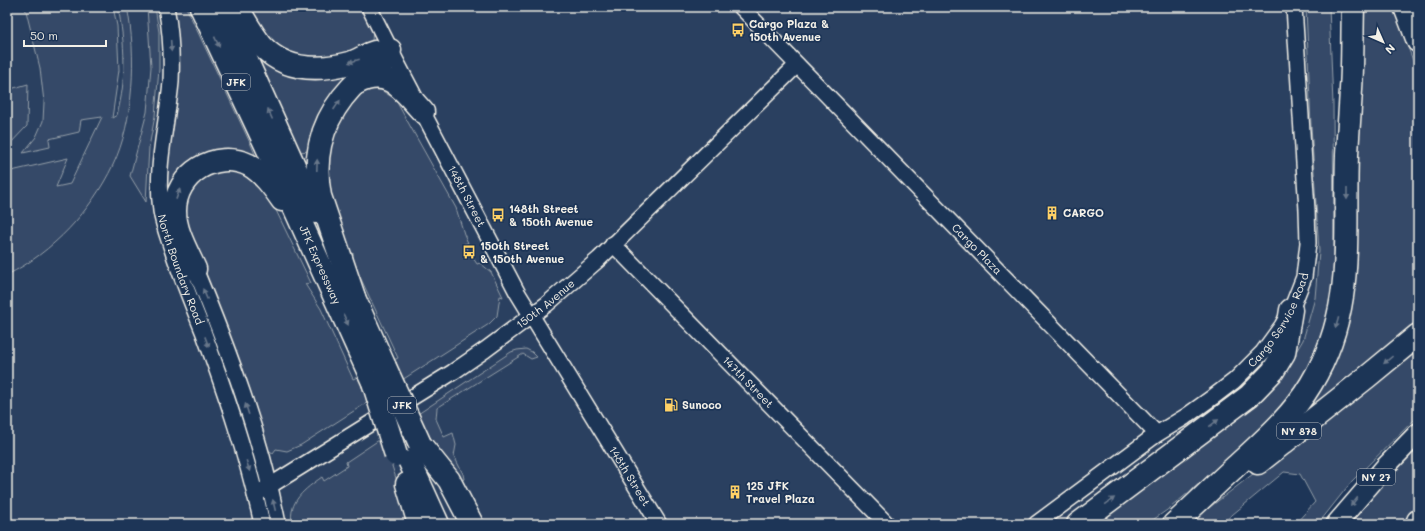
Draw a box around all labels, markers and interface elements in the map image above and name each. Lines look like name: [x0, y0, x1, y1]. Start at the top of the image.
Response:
place label: Cargo Plaza & 150th Avenue: [749, 16, 829, 44]
scale bar: [24, 22, 106, 48]
bus stop icon: Cargo Plaza & 150th Avenue: [730, 22, 746, 38]
north arrow: [1363, 22, 1403, 62]
text: 50 m: [30, 27, 58, 43]
one-way arrow: [214, 37, 220, 48]
one-way arrow: [168, 40, 174, 53]
text: N: [1382, 41, 1399, 58]
one-way arrow: [347, 58, 359, 64]
road number: JFK: [222, 74, 250, 90]
one-way arrow: [333, 99, 340, 110]
one-way arrow: [267, 108, 273, 119]
one-way arrow: [314, 158, 320, 171]
street label: 148th Street: [445, 163, 490, 230]
one-way arrow: [175, 188, 181, 200]
one-way arrow: [1344, 188, 1350, 201]
place label: 148th Street & 150th Avenue: [509, 201, 594, 229]
building icon: CARGO: [1044, 205, 1060, 221]
place label: CARGO: [1063, 205, 1104, 220]
bus stop icon: 148th Street & 150th Avenue: [490, 207, 506, 223]
street label: North Boundary Road: [155, 213, 208, 327]
street label: Cargo Plaza: [949, 220, 1006, 278]
street label: JFK Expressway: [296, 223, 345, 307]
place label: 150th Street & 150th Avenue: [480, 238, 565, 266]
bus stop icon: 150th Street & 150th Avenue: [461, 244, 477, 260]
street label: Cargo Service Road: [1244, 272, 1311, 370]
street label: 150th Avenue: [513, 275, 578, 331]
one-way arrow: [202, 288, 209, 300]
one-way arrow: [343, 315, 349, 326]
one-way arrow: [1334, 317, 1340, 329]
one-way arrow: [204, 337, 210, 349]
street label: 147th Street: [719, 352, 777, 411]
one-way arrow: [1383, 355, 1393, 364]
road number: JFK: [388, 397, 416, 413]
fuel station icon: Sunoco: [663, 397, 679, 413]
place label: Sunoco: [682, 397, 722, 412]
one-way arrow: [244, 403, 250, 415]
one-way arrow: [1208, 419, 1219, 427]
road number: NY 878: [1277, 423, 1321, 439]
street label: 148th Street: [606, 443, 654, 509]
one-way arrow: [245, 460, 251, 472]
road number: NY 27: [1357, 469, 1395, 485]
place label: 125 JFK Travel Plaza: [746, 478, 815, 506]
building icon: 125 JFK Travel Plaza: [727, 484, 743, 500]
one-way arrow: [1104, 497, 1115, 505]
one-way arrow: [1349, 497, 1358, 508]
one-way arrow: [271, 499, 277, 511]

